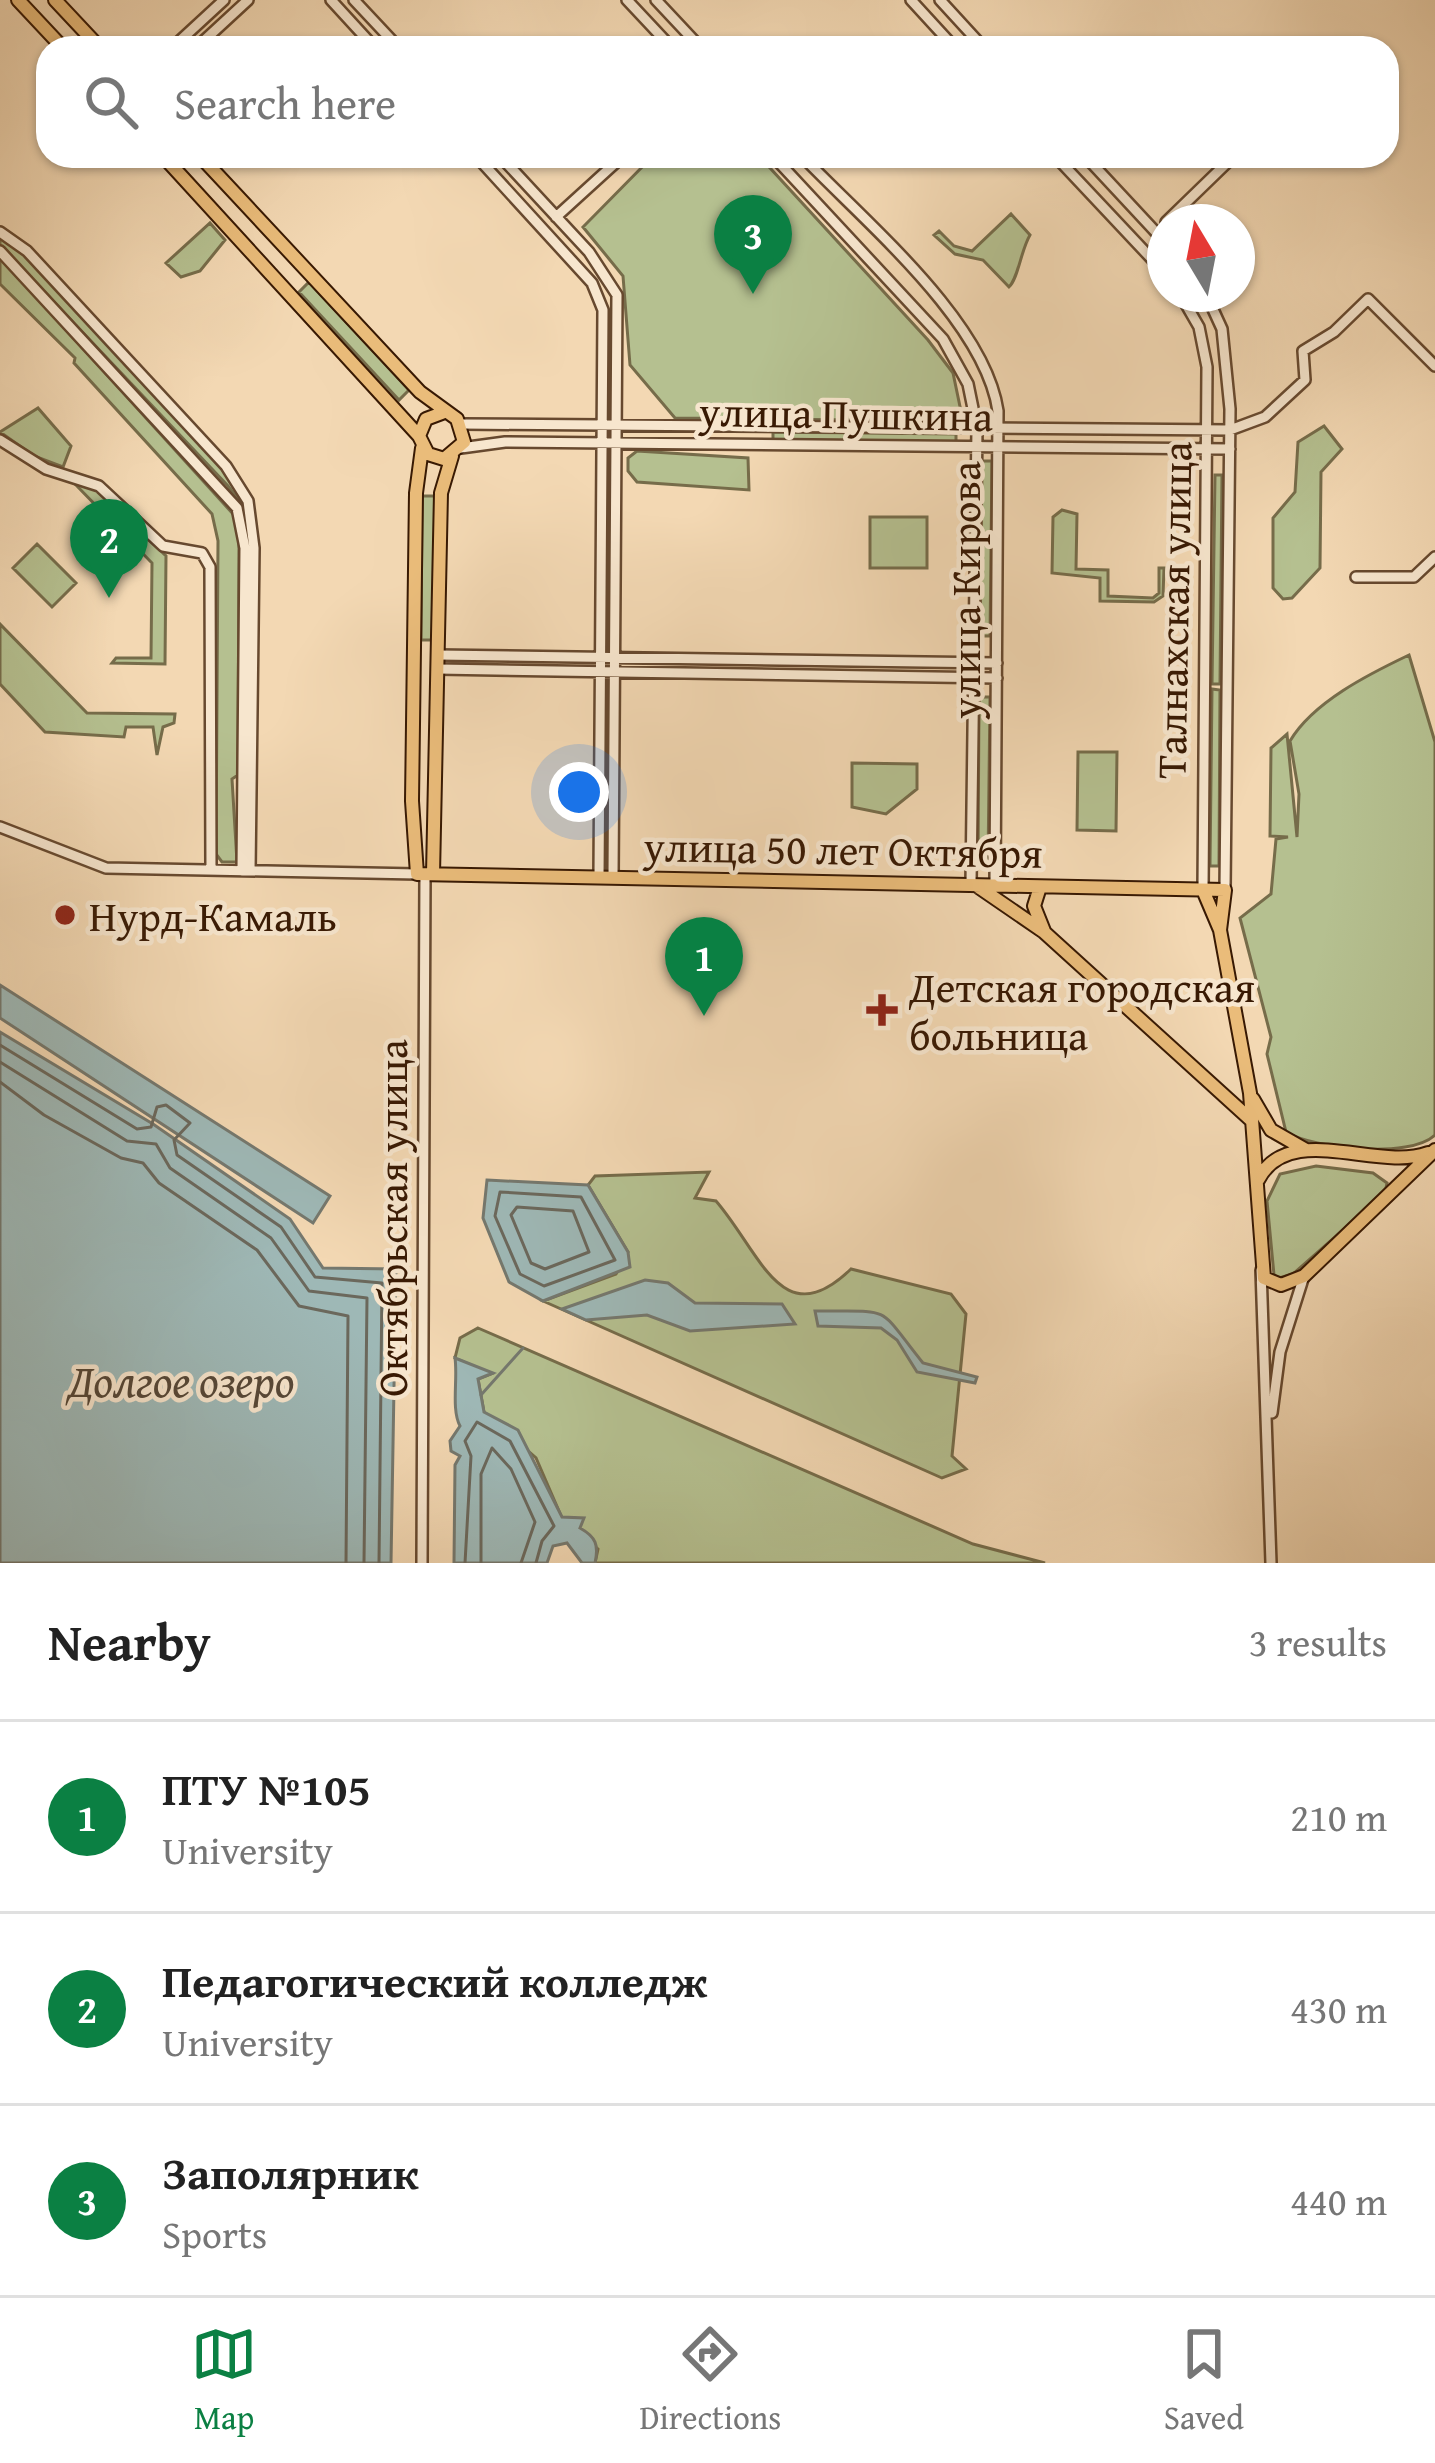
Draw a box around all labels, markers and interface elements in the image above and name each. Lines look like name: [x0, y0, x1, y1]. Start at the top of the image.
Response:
search box: [36, 36, 1399, 168]
icon: search: [78, 69, 144, 135]
text: Search here: [174, 70, 396, 135]
pin: 3: [714, 195, 792, 294]
north arrow: [1147, 204, 1255, 312]
street label: улица Пушкина: [697, 380, 994, 446]
street label: Талнахская улица: [1140, 441, 1206, 779]
street label: улица Кирова: [934, 461, 995, 720]
pin: 2: [70, 499, 148, 598]
your location: [549, 762, 609, 822]
street label: улица 50 лет Октября: [642, 815, 1043, 883]
place label: Нурд-Камаль: [89, 885, 337, 946]
marker: Нурд-Камаль: [52, 902, 78, 928]
pin: 1: [665, 917, 743, 1016]
place label: Детская городская больница: [908, 956, 1255, 1065]
marker: Детская городская больница: [866, 994, 898, 1026]
street label: Октябрьская улица: [361, 1039, 422, 1397]
water label: Долгое озеро: [65, 1348, 294, 1413]
text: Nearby: [48, 1604, 211, 1679]
text: 3 results: [1249, 1613, 1387, 1670]
text: ПТУ №105: [162, 1756, 371, 1821]
text: 1: [77, 1788, 97, 1845]
text: 210 m: [1290, 1788, 1387, 1845]
text: University: [162, 1821, 333, 1878]
text: Педагогический колледж: [162, 1948, 707, 2013]
text: 2: [77, 1980, 97, 2037]
text: 430 m: [1290, 1980, 1387, 2037]
text: University: [162, 2013, 333, 2070]
text: Заполярник: [162, 2140, 419, 2205]
text: 3: [77, 2172, 97, 2229]
text: 440 m: [1290, 2172, 1387, 2229]
text: Sports: [162, 2205, 267, 2262]
tab: Map: [191, 2321, 257, 2441]
tab: Directions: [640, 2321, 781, 2441]
tab: Saved: [1164, 2321, 1244, 2441]

